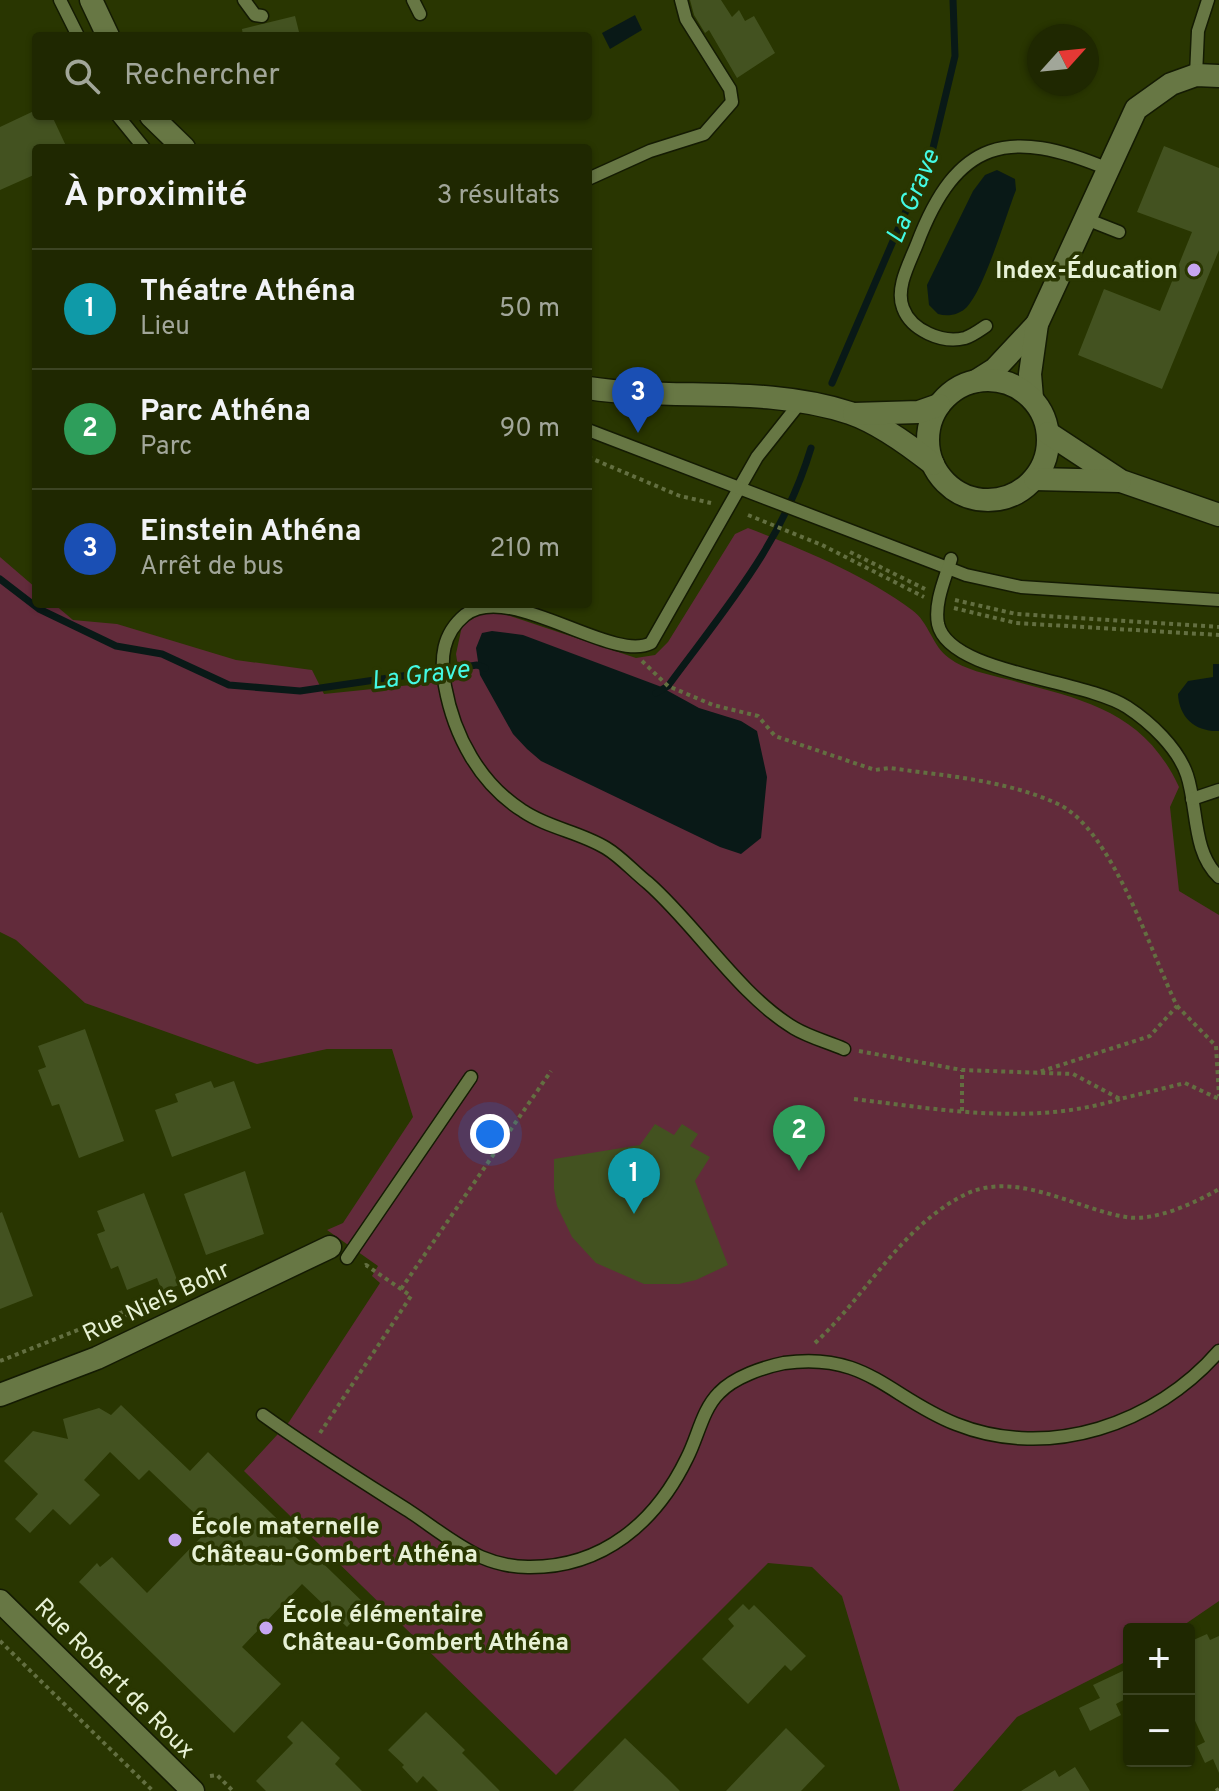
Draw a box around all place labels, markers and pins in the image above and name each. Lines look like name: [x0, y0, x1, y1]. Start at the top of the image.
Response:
place label: Index-Éducation: [995, 255, 1178, 287]
marker: Index-Éducation: [1185, 261, 1203, 279]
pin: 3: [612, 367, 664, 433]
pin: 2: [773, 1105, 825, 1171]
pin: 1: [608, 1148, 660, 1214]
place label: École maternelle Château-Gombert Athéna: [191, 1511, 478, 1571]
marker: École maternelle Château-Gombert Athéna: [166, 1531, 184, 1549]
place label: École élémentaire Château-Gombert Athéna: [282, 1599, 569, 1659]
marker: École élémentaire Château-Gombert Athéna: [257, 1619, 275, 1637]

